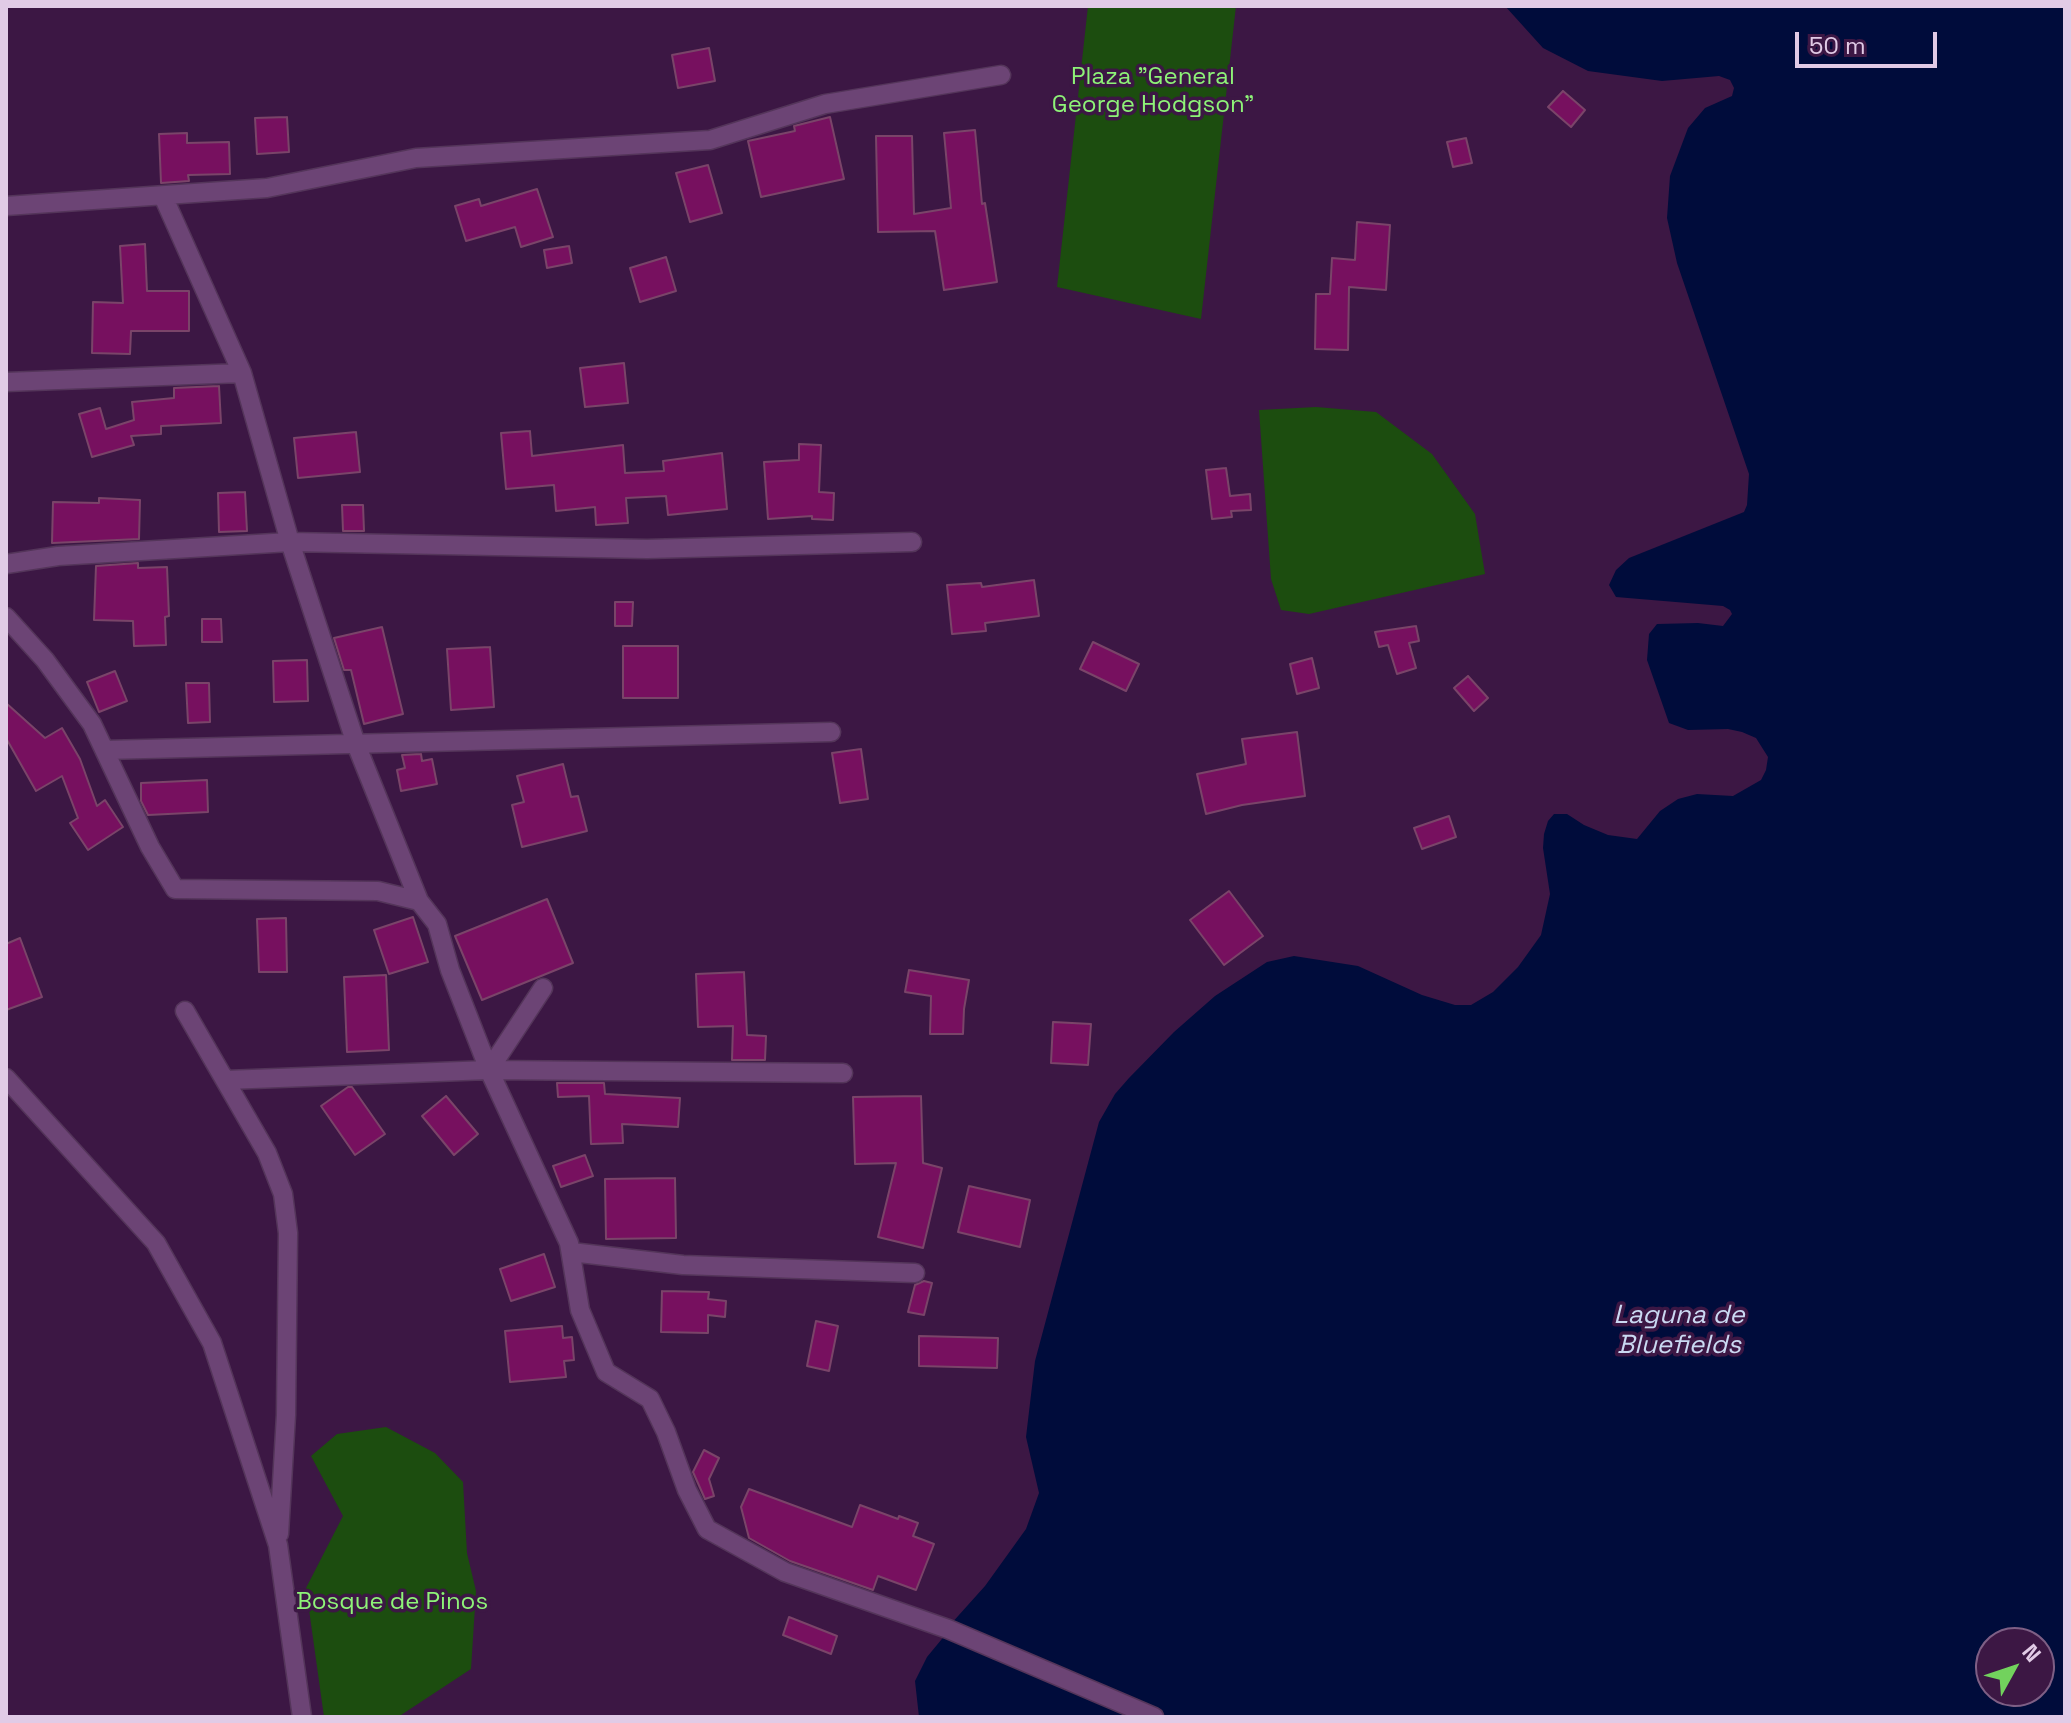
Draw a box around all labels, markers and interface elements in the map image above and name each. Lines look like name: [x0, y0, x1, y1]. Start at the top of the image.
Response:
scale bar: [1799, 16, 1941, 66]
text: 50 m: [1809, 30, 1866, 61]
park label: Plaza "General George Hodgson": [1052, 63, 1254, 119]
water label: Laguna de Bluefields: [1613, 1300, 1745, 1362]
park label: Bosque de Pinos: [296, 1588, 488, 1616]
north arrow: [1975, 1627, 2055, 1707]
text: N: [2016, 1638, 2047, 1668]

